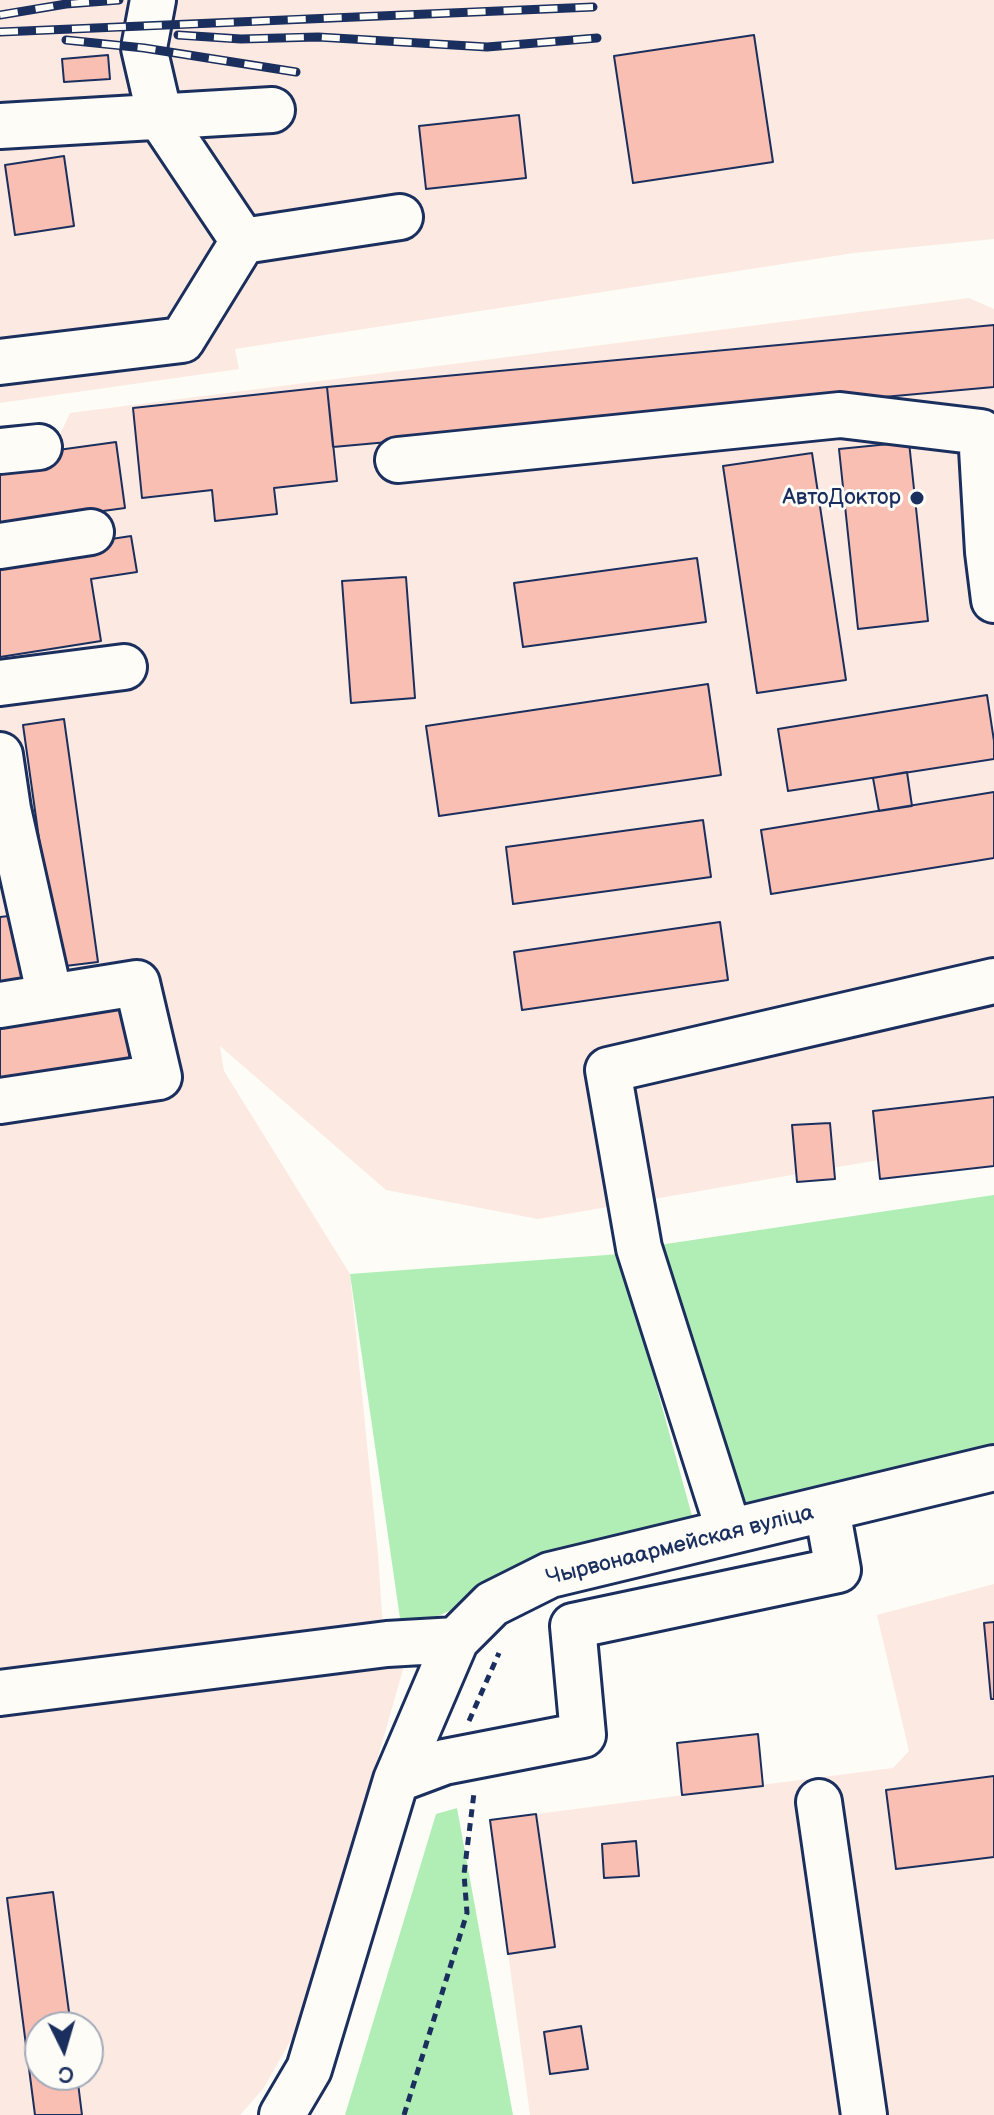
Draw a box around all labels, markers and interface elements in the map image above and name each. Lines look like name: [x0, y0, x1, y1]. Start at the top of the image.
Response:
place label: АвтоДоктор: [782, 485, 901, 511]
marker: АвтоДоктор: [908, 489, 926, 507]
street label: Чырвонаармейская вуліца: [543, 1500, 817, 1592]
north arrow: [24, 2011, 104, 2091]
text: С: [57, 2059, 75, 2088]

